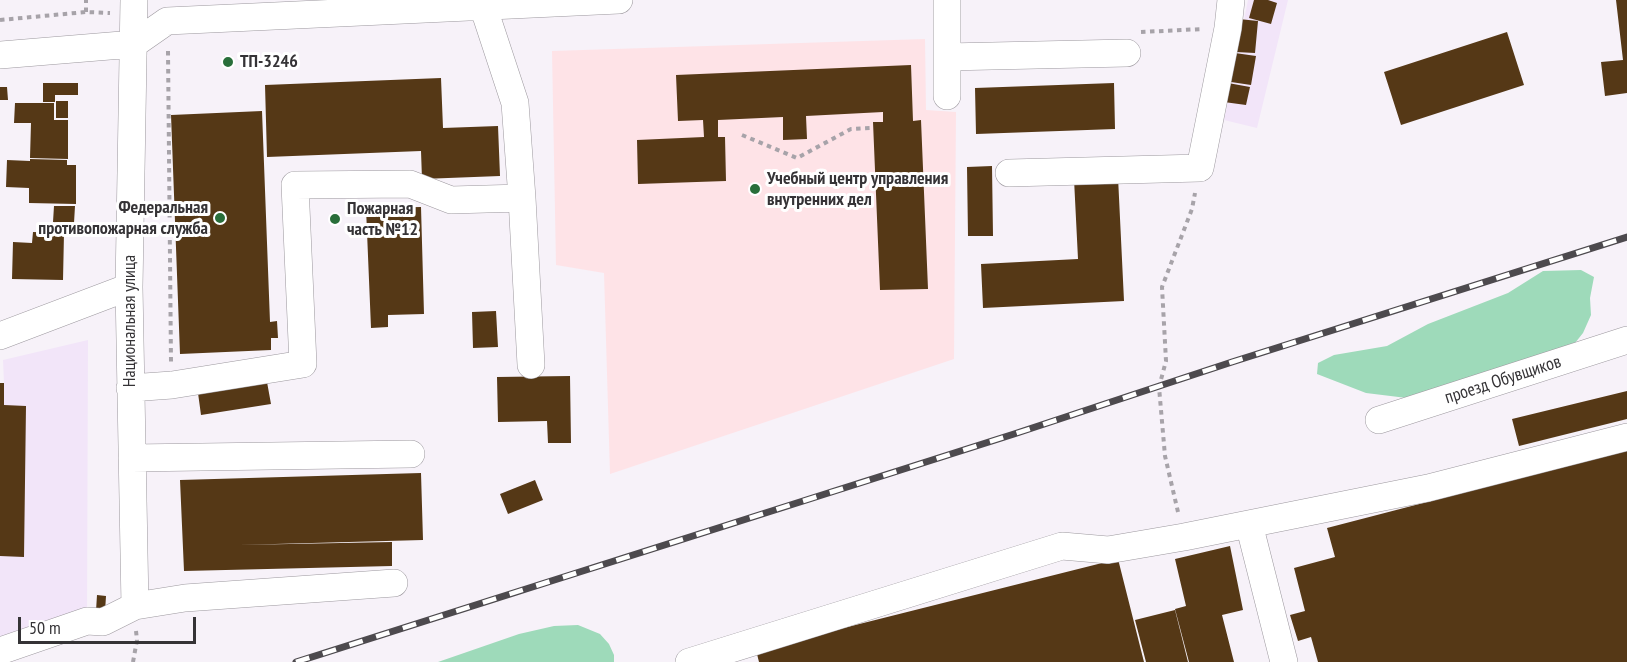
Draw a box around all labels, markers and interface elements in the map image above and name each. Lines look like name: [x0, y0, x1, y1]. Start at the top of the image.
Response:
place label: ТП-3246: [240, 51, 298, 73]
marker: ТП-3246: [221, 55, 235, 69]
place label: Учебный центр управления внутренних дел: [767, 168, 948, 210]
marker: Учебный центр управления внутренних дел: [748, 182, 762, 196]
place label: Федеральная противопожарная служба: [38, 197, 208, 240]
place label: Пожарная часть №12: [347, 198, 418, 240]
marker: Федеральная противопожарная служба: [213, 211, 227, 225]
marker: Пожарная часть №12: [328, 212, 342, 226]
street label: Национальная улица: [119, 255, 141, 387]
street label: проезд Обувщиков: [1442, 351, 1564, 409]
scale bar: [21, 605, 200, 643]
text: 50 m: [29, 616, 61, 639]

